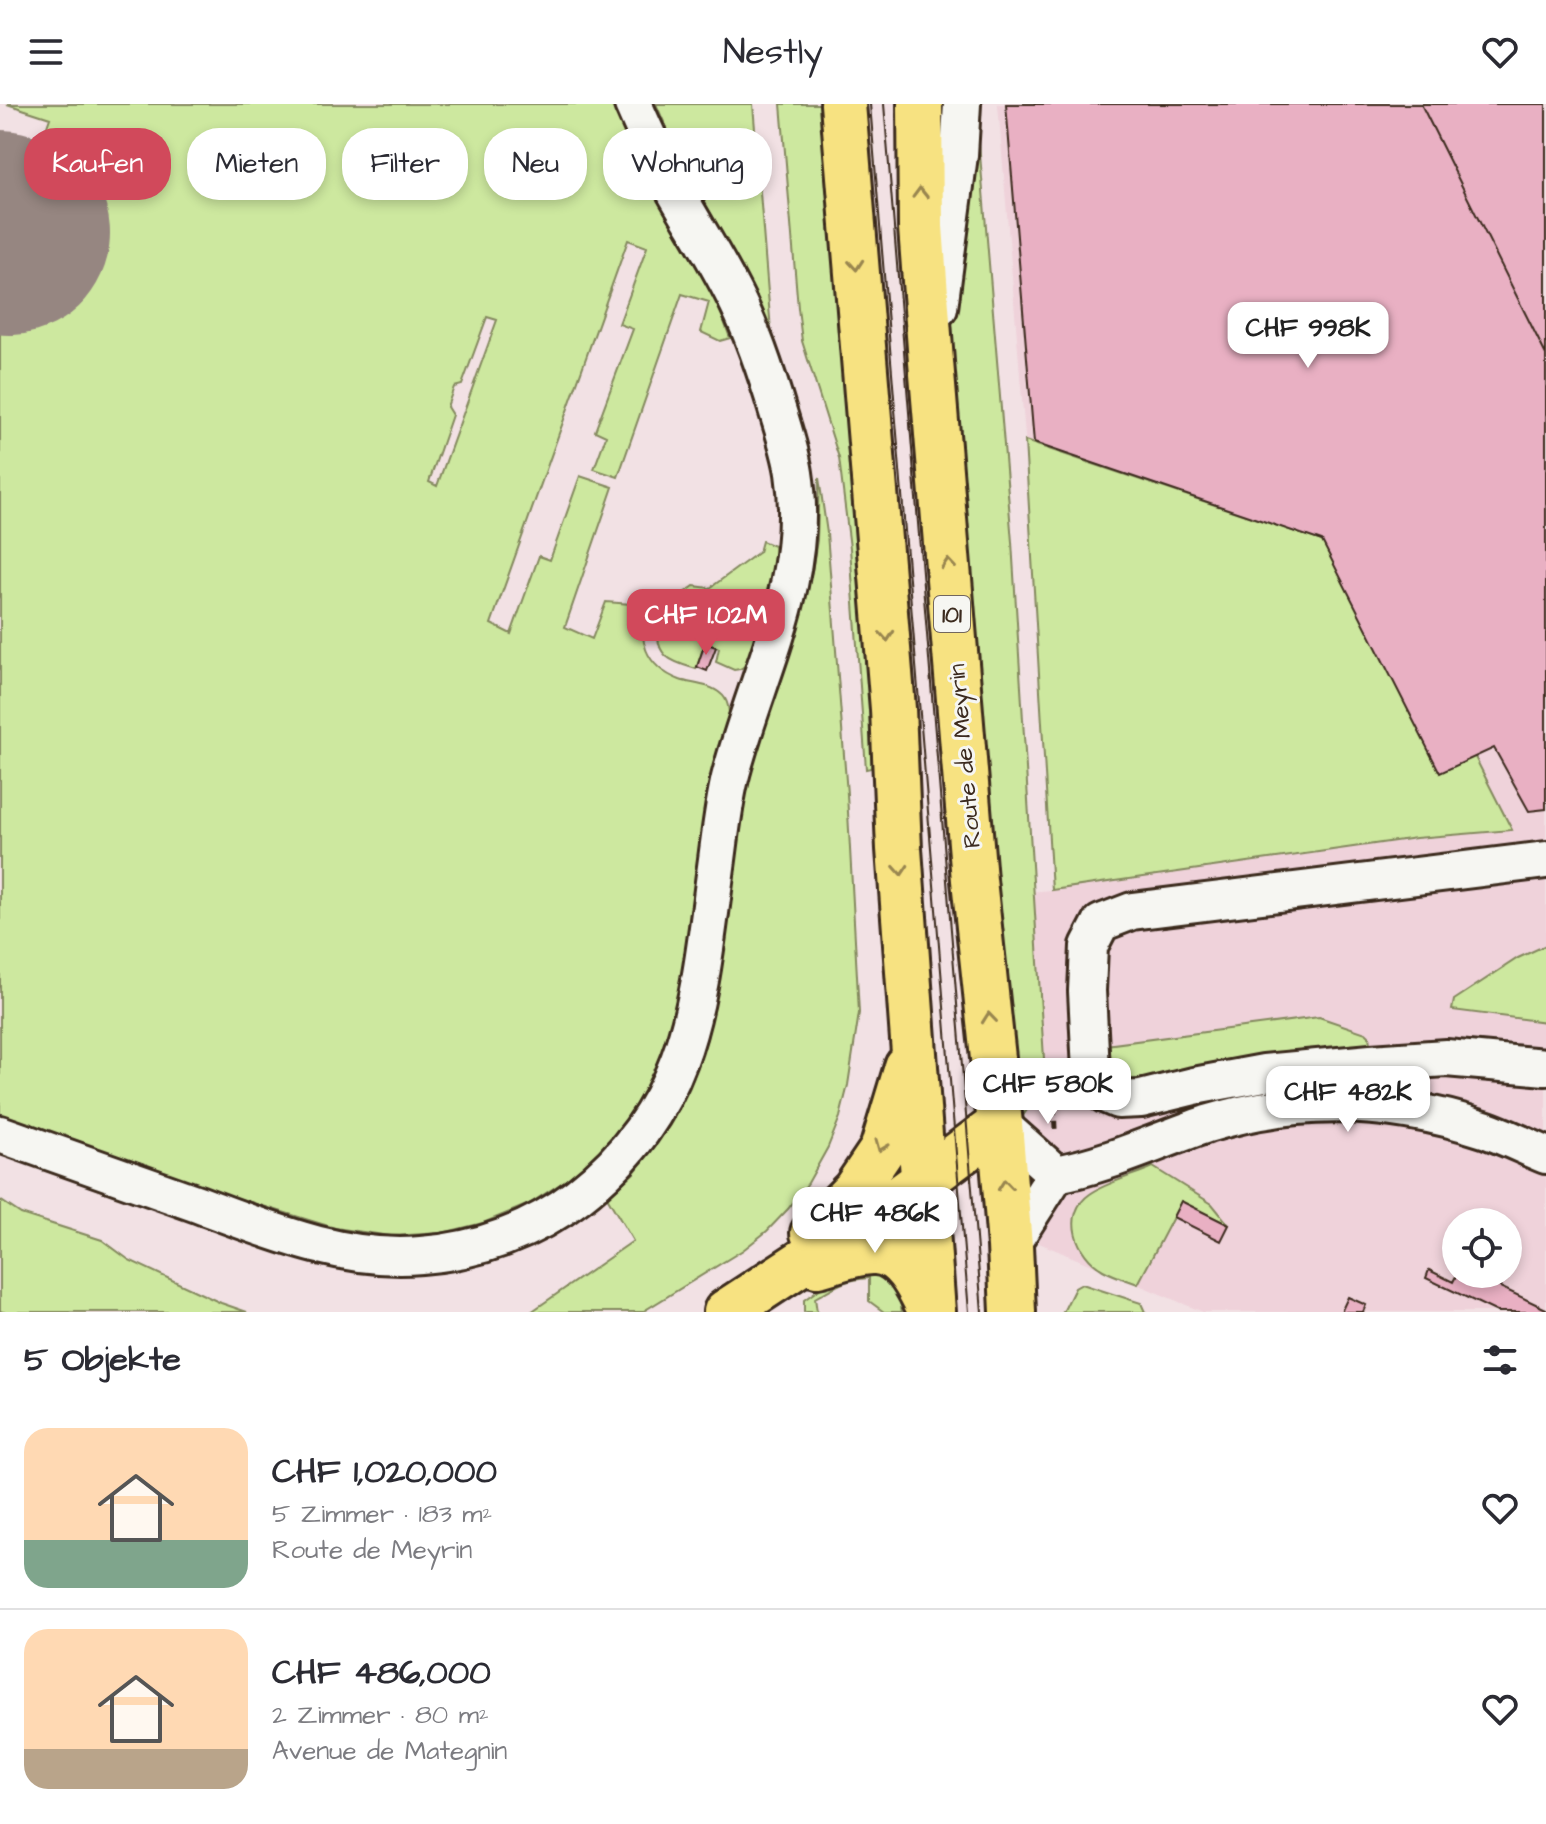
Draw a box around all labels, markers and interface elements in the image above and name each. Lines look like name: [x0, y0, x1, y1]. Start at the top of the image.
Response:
text: Nestly: [723, 27, 823, 78]
icon: menu: [24, 30, 68, 74]
icon: heart: [1478, 30, 1522, 74]
chip: Kaufen: [24, 128, 171, 200]
chip: Mieten: [187, 128, 326, 200]
chip: Filter: [342, 128, 468, 200]
chip: Neu: [484, 128, 587, 200]
chip: Wohnung: [603, 128, 772, 200]
one-way arrow: [912, 186, 929, 199]
one-way arrow: [847, 259, 864, 272]
pin: CHF 998K: [1225, 302, 1391, 370]
text: CHF 998K: [1246, 310, 1370, 346]
one-way arrow: [940, 557, 957, 570]
pin: CHF 1.02M: [614, 589, 798, 657]
road number: 101: [934, 596, 970, 632]
text: CHF 1.02M: [645, 597, 767, 633]
one-way arrow: [878, 630, 895, 643]
street label: Route de Meyrin: [940, 662, 991, 849]
one-way arrow: [892, 864, 909, 877]
one-way arrow: [980, 1012, 997, 1025]
pin: CHF 580K: [965, 1058, 1131, 1126]
text: CHF 580K: [983, 1066, 1113, 1102]
pin: CHF 482K: [1265, 1066, 1431, 1134]
text: CHF 482K: [1284, 1074, 1412, 1110]
one-way arrow: [874, 1138, 891, 1152]
one-way arrow: [996, 1178, 1013, 1191]
pin: CHF 486K: [792, 1187, 958, 1255]
text: CHF 486K: [810, 1195, 940, 1231]
map controls: [1442, 1208, 1522, 1288]
button: locate: [1442, 1208, 1522, 1288]
text: 5 Objekte: [24, 1336, 181, 1384]
icon: filters: [1478, 1338, 1522, 1382]
text: CHF 1,020,000: [272, 1448, 497, 1496]
icon: home: [88, 1460, 184, 1556]
icon: heart: [1478, 1486, 1522, 1530]
text: 5 Zimmer · 183 m²: [272, 1496, 492, 1532]
text: Route de Meyrin: [272, 1532, 472, 1568]
text: CHF 486,000: [272, 1649, 491, 1697]
icon: home: [88, 1661, 184, 1757]
icon: heart: [1478, 1687, 1522, 1731]
text: 2 Zimmer · 80 m²: [272, 1697, 489, 1733]
text: Avenue de Mategnin: [272, 1733, 507, 1769]

